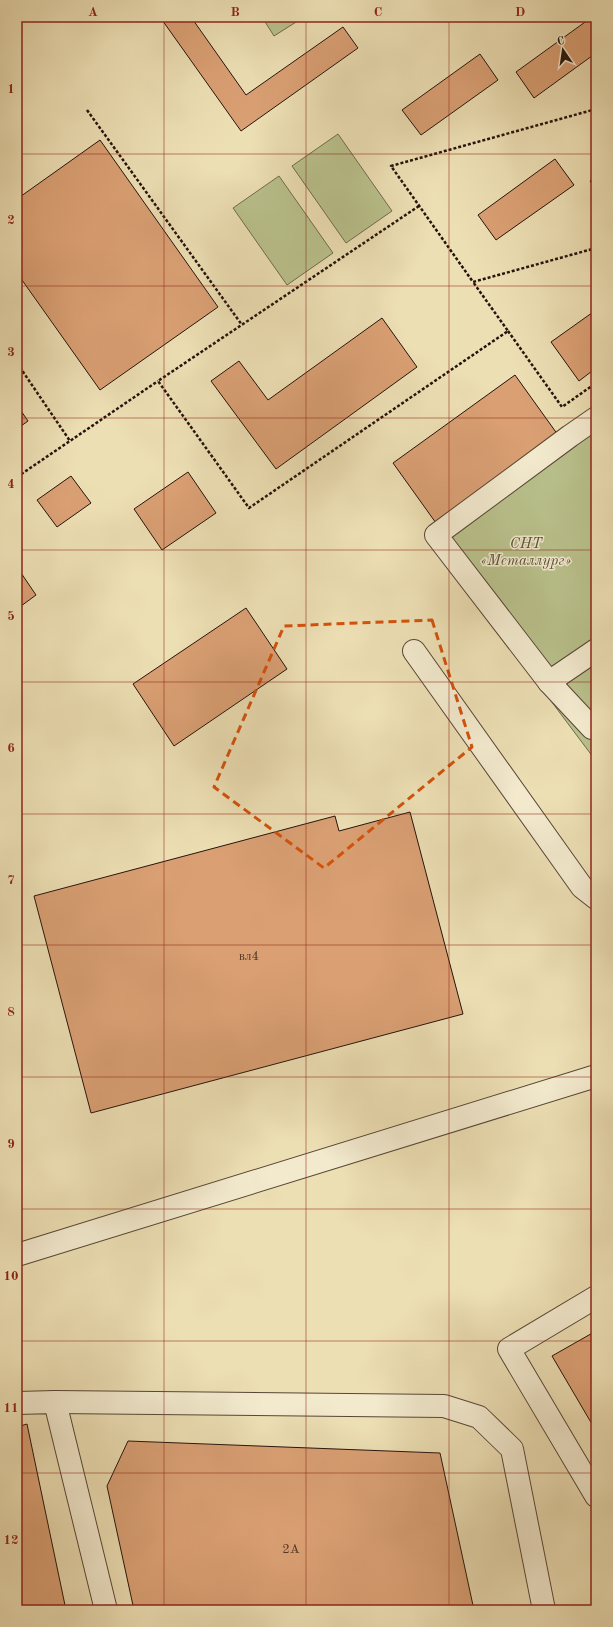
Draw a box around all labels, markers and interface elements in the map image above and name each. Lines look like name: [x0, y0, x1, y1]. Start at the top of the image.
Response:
text: A: [88, 6, 98, 19]
text: B: [230, 6, 240, 19]
text: C: [374, 6, 382, 19]
text: D: [515, 6, 525, 19]
north arrow: [543, 30, 583, 70]
text: С: [556, 36, 566, 48]
text: 1: [7, 83, 15, 96]
text: 2: [7, 214, 15, 227]
text: 3: [7, 346, 15, 359]
text: 4: [7, 478, 15, 491]
park label: СНТ «Металлург»: [481, 537, 571, 569]
text: 5: [7, 610, 15, 623]
text: 6: [7, 742, 15, 755]
text: 7: [7, 874, 15, 887]
house number: вл4: [239, 950, 259, 963]
text: 8: [7, 1006, 15, 1019]
text: 9: [7, 1138, 15, 1151]
text: 10: [3, 1270, 19, 1283]
text: 11: [3, 1402, 19, 1415]
text: 12: [3, 1534, 19, 1547]
house number: 2А: [282, 1543, 300, 1556]

